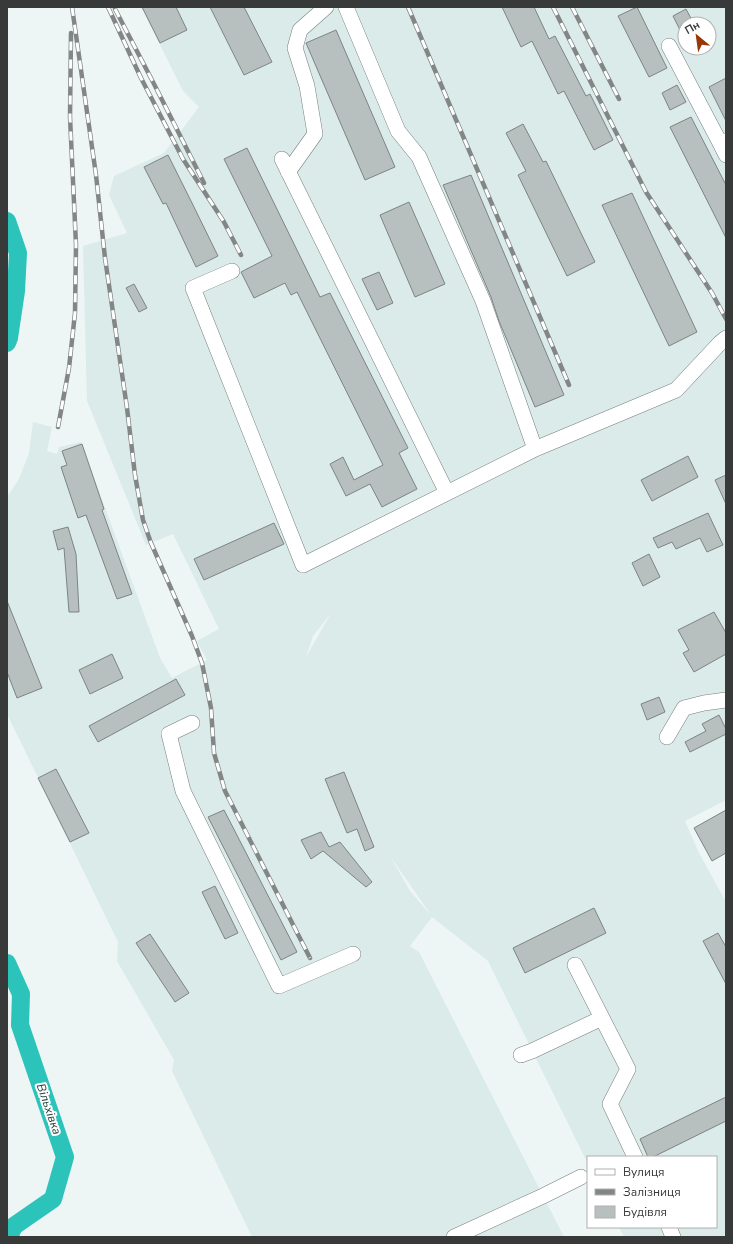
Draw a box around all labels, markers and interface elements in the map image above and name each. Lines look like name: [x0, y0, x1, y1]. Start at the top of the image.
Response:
north arrow: [677, 16, 717, 56]
text: Пн: [682, 17, 703, 38]
water label: Вільхівка: [33, 1081, 65, 1137]
legend: [587, 1156, 717, 1228]
text: Вулиця: [623, 1164, 665, 1180]
text: Залізниця: [623, 1184, 681, 1200]
text: Будівля: [623, 1204, 667, 1220]

